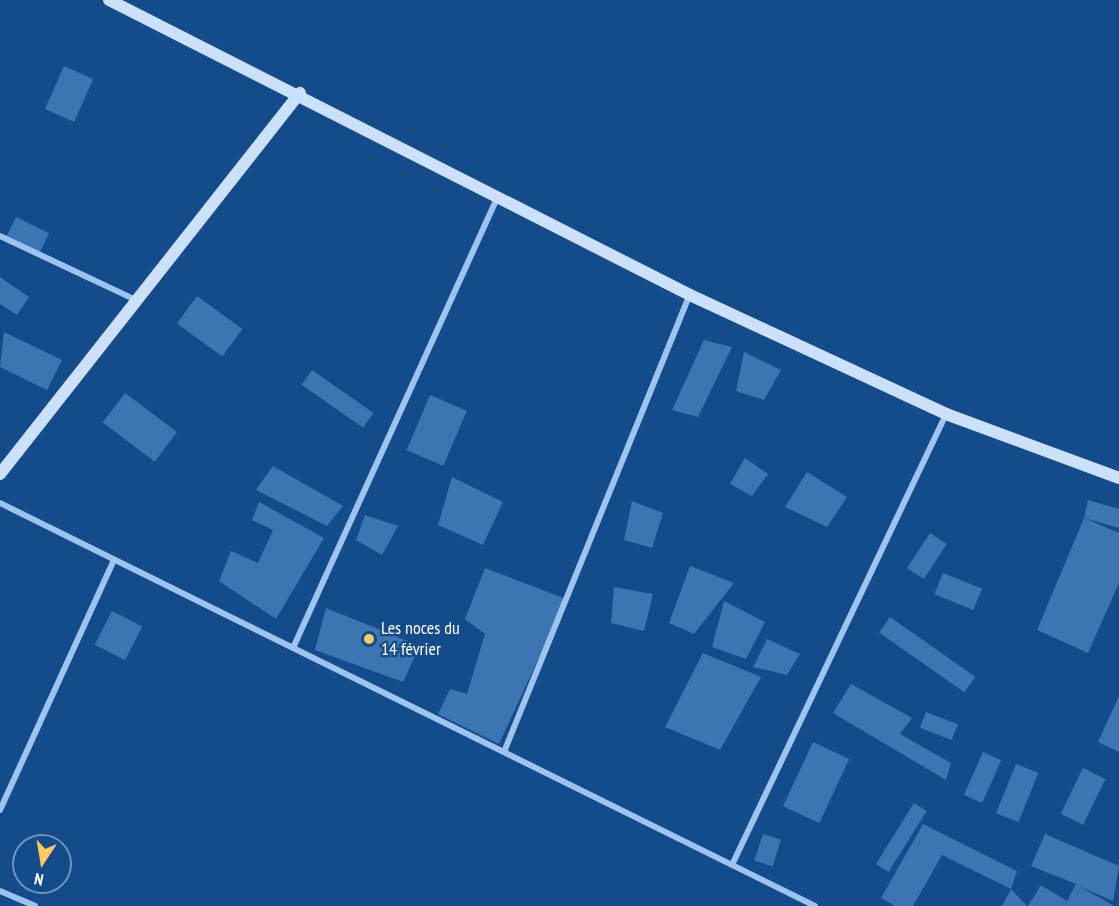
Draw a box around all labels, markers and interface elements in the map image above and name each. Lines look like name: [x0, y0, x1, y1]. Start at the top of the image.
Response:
place label: Les noces du 14 février: [381, 618, 460, 660]
marker: Les noces du 14 février: [362, 632, 376, 646]
north arrow: [12, 834, 72, 894]
text: N: [32, 869, 45, 890]

